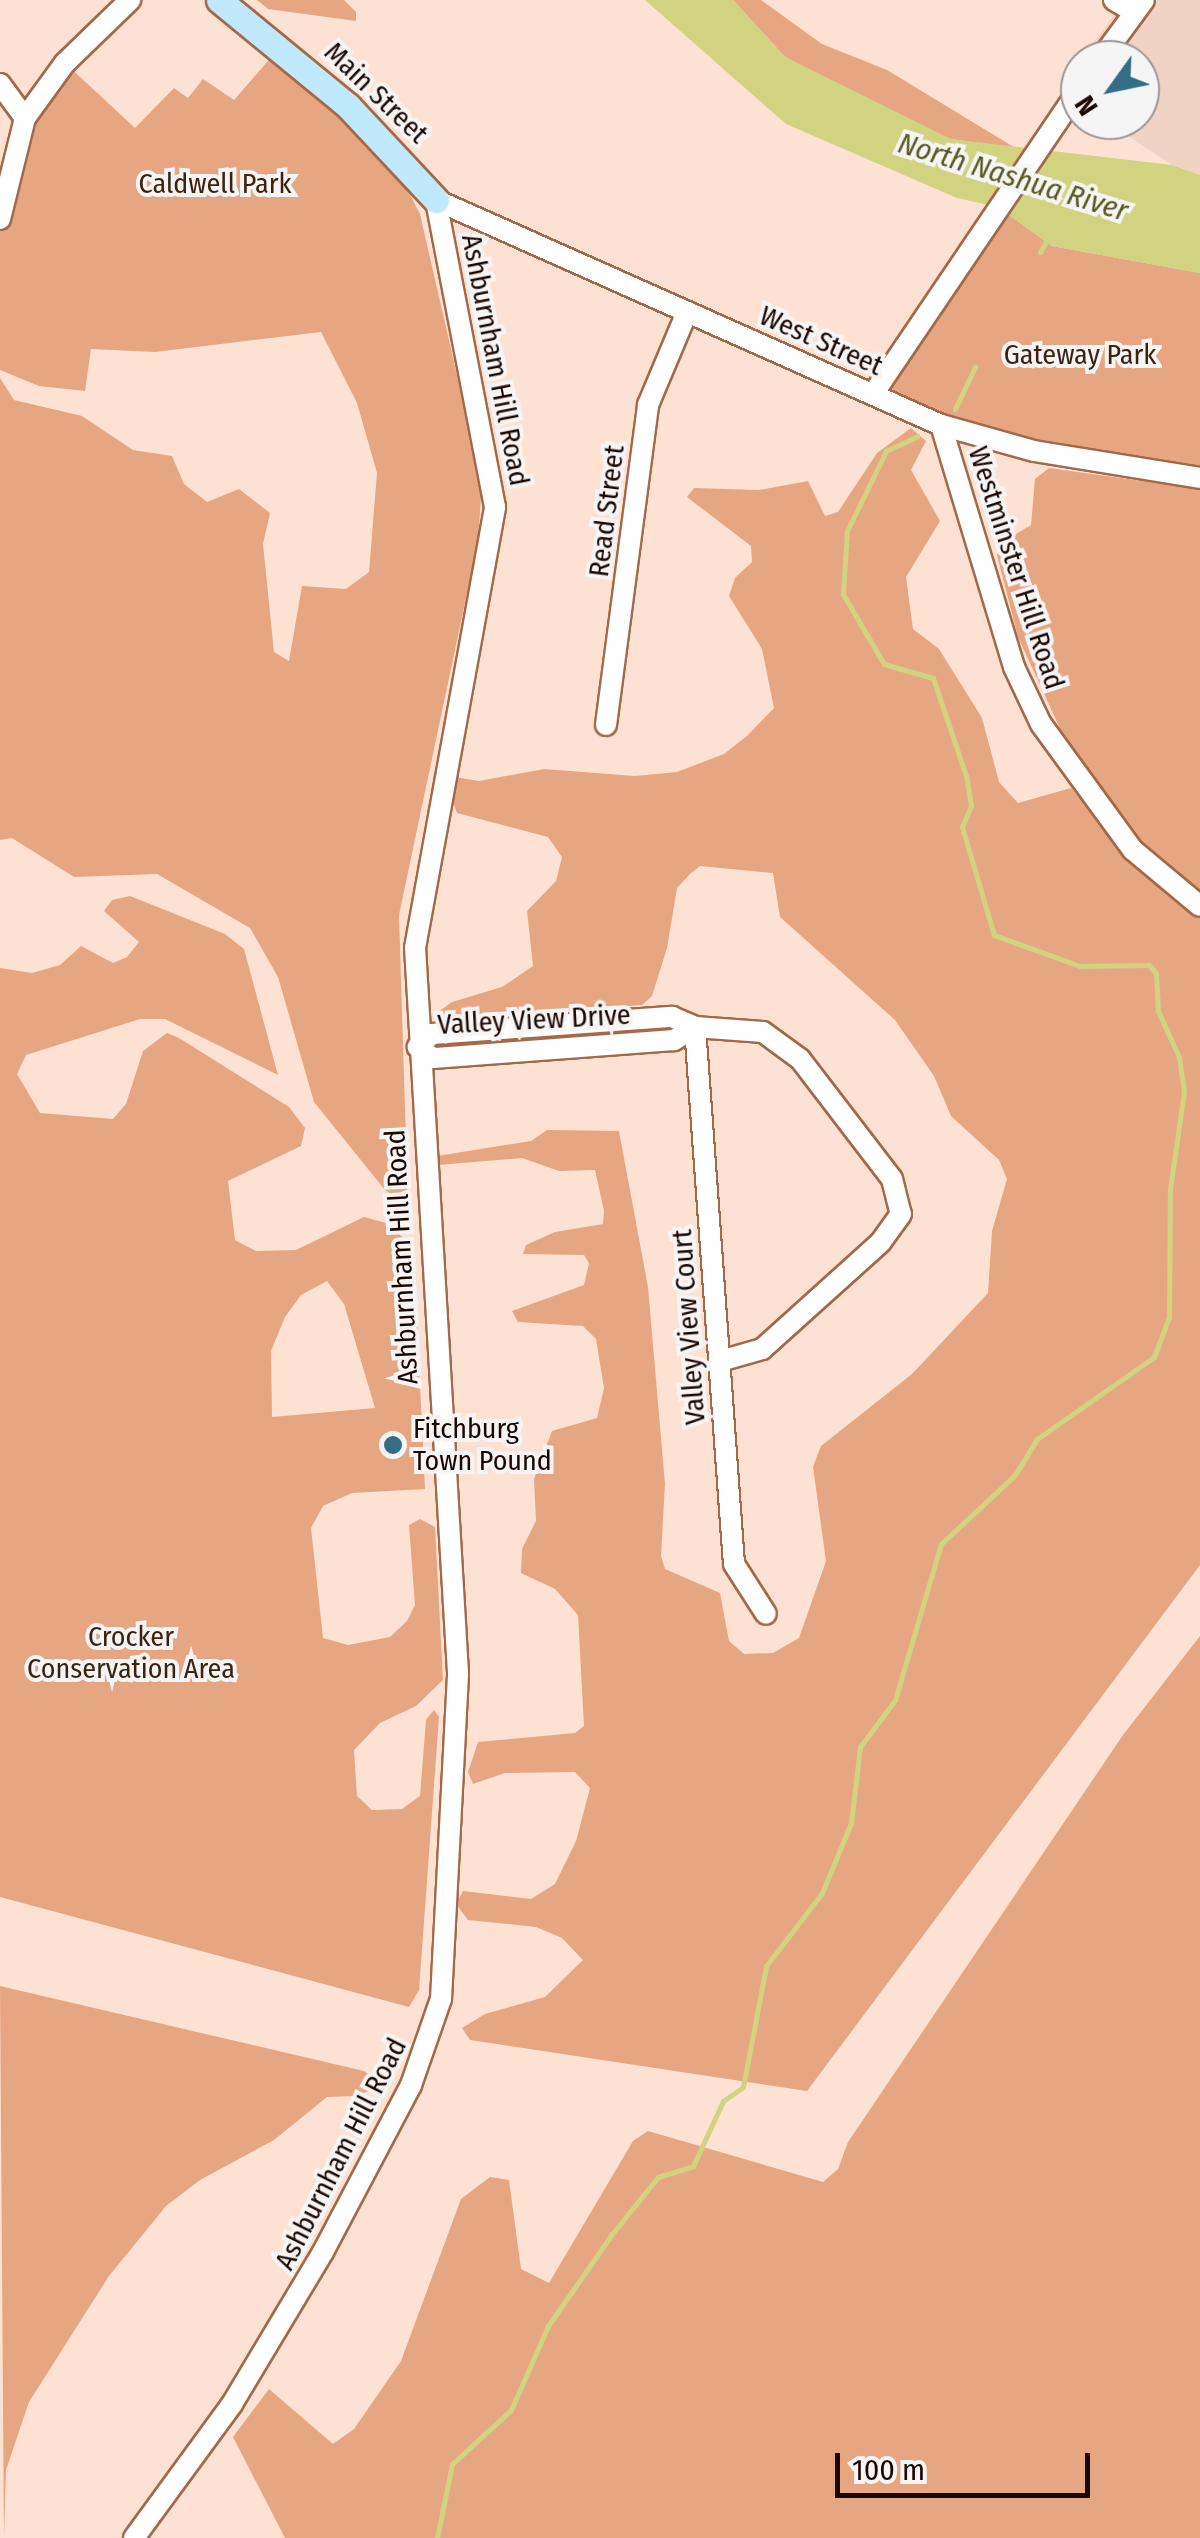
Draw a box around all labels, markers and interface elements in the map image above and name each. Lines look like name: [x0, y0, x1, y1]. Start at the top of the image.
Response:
street label: Main Street: [317, 35, 435, 151]
north arrow: [1060, 40, 1160, 140]
text: N: [1068, 89, 1105, 122]
water label: North Nashua River: [894, 125, 1132, 229]
park label: Caldwell Park: [139, 167, 291, 201]
street label: Ashburnham Hill Road: [454, 231, 536, 489]
street label: West Street: [754, 299, 888, 383]
park label: Gateway Park: [1004, 338, 1156, 372]
street label: Westminster Hill Road: [961, 442, 1071, 694]
street label: Read Street: [582, 443, 632, 579]
street label: Valley View Drive: [437, 998, 631, 1042]
street label: Ashburnham Hill Road: [379, 1129, 425, 1385]
street label: Valley View Court: [665, 1228, 713, 1426]
place label: Fitchburg Town Pound: [413, 1412, 552, 1478]
marker: Fitchburg Town Pound: [382, 1434, 404, 1456]
park label: Crocker Conservation Area: [27, 1620, 235, 1686]
street label: Ashburnham Hill Road: [268, 2033, 414, 2275]
scale bar: [840, 2433, 1095, 2495]
text: 100 m: [852, 2452, 925, 2488]

